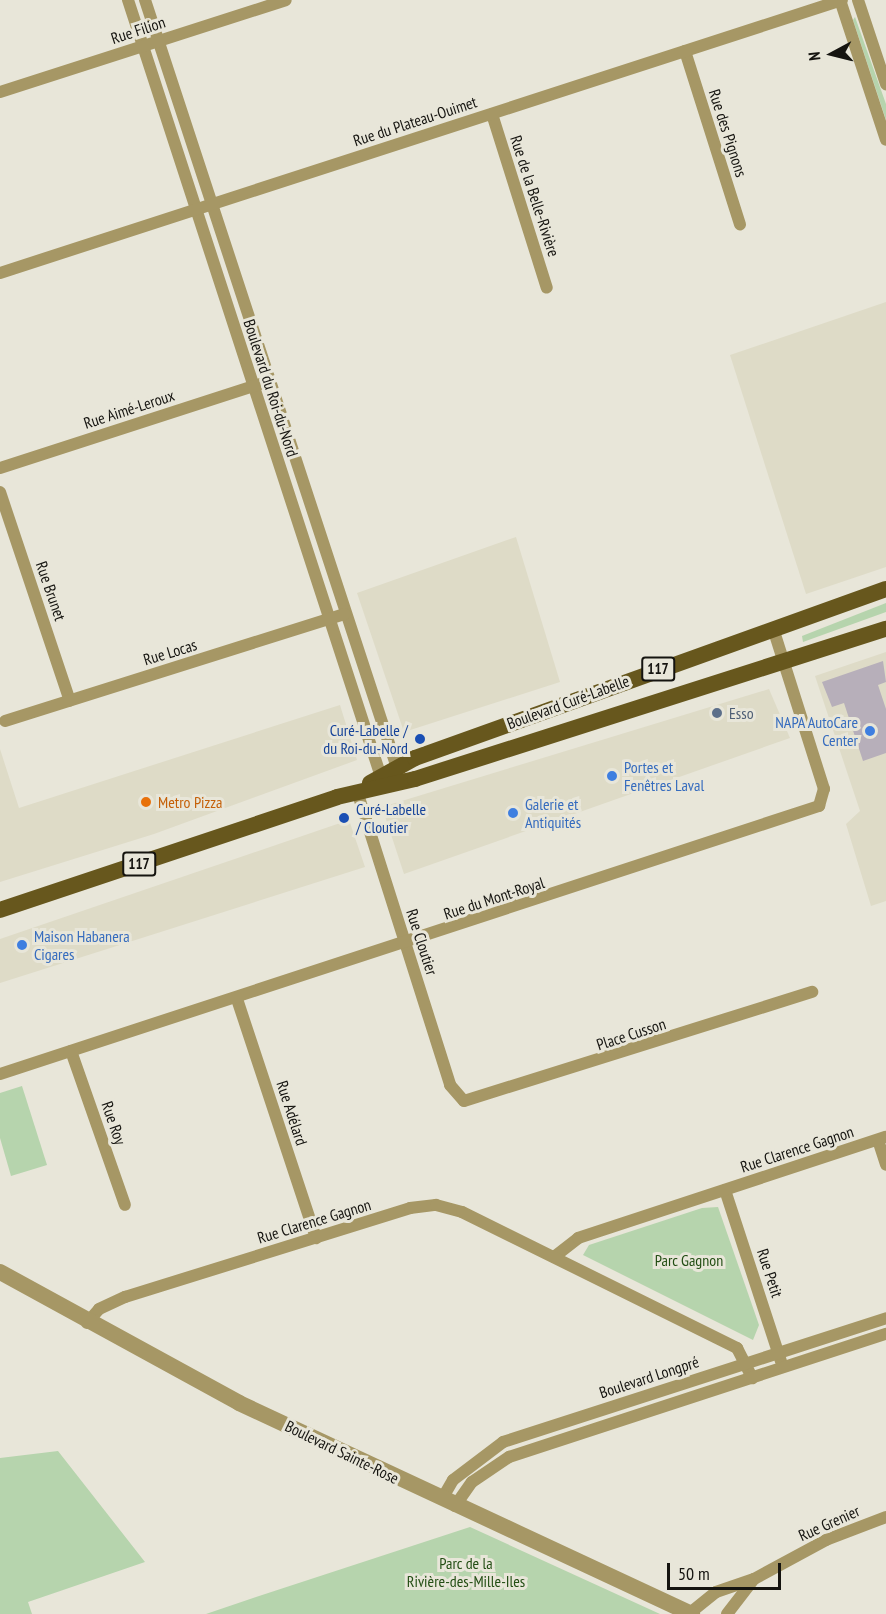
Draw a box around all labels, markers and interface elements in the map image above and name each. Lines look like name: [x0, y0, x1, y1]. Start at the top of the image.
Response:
street label: Rue Filion: [108, 12, 168, 48]
north arrow: [802, 24, 862, 84]
text: N: [804, 51, 825, 62]
street label: Rue des Pignons: [705, 87, 751, 179]
street label: Rue du Plateau-Ouimet: [351, 92, 479, 150]
street label: Rue de la Belle-Rivière: [506, 133, 564, 259]
street label: Boulevard du Roi-du-Nord: [240, 317, 302, 459]
street label: Rue Aimé-Leroux: [81, 385, 177, 433]
street label: Rue Brunet: [32, 559, 70, 623]
street label: Rue Locas: [141, 635, 199, 669]
road number: 117: [640, 657, 676, 681]
street label: Boulevard Curé-Labelle: [504, 671, 632, 733]
place label: Esso: [729, 703, 754, 723]
marker: Esso: [710, 706, 724, 720]
place label: NAPA AutoCare Center: [774, 712, 858, 750]
place label: Curé-Labelle / du Roi-du-Nord: [323, 720, 408, 758]
marker: NAPA AutoCare Center: [863, 724, 877, 738]
marker: Curé-Labelle / du Roi-du-Nord: [413, 732, 427, 746]
place label: Portes et Fenêtres Laval: [624, 757, 704, 795]
marker: Portes et Fenêtres Laval: [605, 769, 619, 783]
place label: Metro Pizza: [158, 792, 222, 812]
place label: Galerie et Antiquités: [525, 794, 581, 832]
marker: Metro Pizza: [139, 795, 153, 809]
place label: Curé-Labelle / Cloutier: [356, 799, 426, 837]
marker: Galerie et Antiquités: [506, 806, 520, 820]
marker: Curé-Labelle / Cloutier: [337, 811, 351, 825]
road number: 117: [121, 852, 157, 876]
street label: Rue du Mont-Royal: [441, 873, 547, 923]
street label: Rue Cloutier: [402, 907, 442, 977]
place label: Maison Habanera Cigares: [34, 926, 130, 964]
marker: Maison Habanera Cigares: [15, 938, 29, 952]
street label: Place Cusson: [594, 1014, 668, 1054]
street label: Rue Adélard: [272, 1078, 312, 1148]
street label: Rue Roy: [98, 1099, 130, 1147]
street label: Rue Clarence Gagnon: [738, 1122, 856, 1176]
street label: Rue Clarence Gagnon: [255, 1195, 373, 1247]
street label: Rue Petit: [753, 1246, 787, 1300]
park label: Parc Gagnon: [655, 1250, 723, 1270]
street label: Boulevard Longpré: [597, 1352, 701, 1402]
street label: Boulevard Sainte-Rose: [282, 1416, 402, 1488]
street label: Rue Grenier: [795, 1501, 863, 1545]
scale bar: [670, 1551, 784, 1589]
park label: Parc de la Rivière-des-Mille-Iles: [407, 1553, 525, 1591]
text: 50 m: [678, 1562, 710, 1585]

